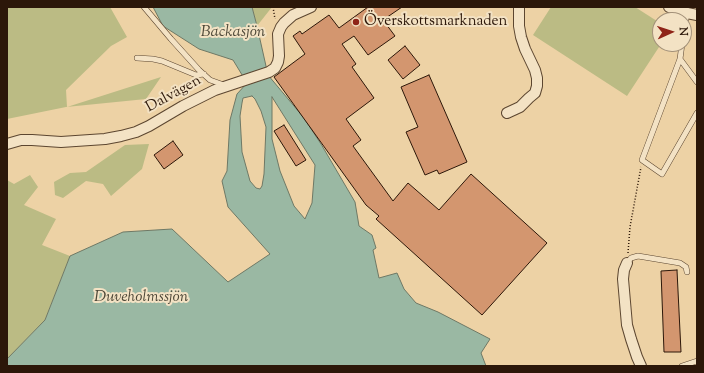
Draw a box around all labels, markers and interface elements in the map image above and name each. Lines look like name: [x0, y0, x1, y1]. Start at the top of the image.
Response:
north arrow: [652, 12, 692, 52]
place label: Överskottsmarknaden: [364, 13, 507, 31]
marker: Överskottsmarknaden: [351, 17, 361, 27]
water label: Backasjön: [201, 23, 265, 43]
text: N: [675, 27, 691, 36]
street label: Dalvägen: [143, 72, 205, 118]
water label: Duveholmssjön: [94, 288, 188, 308]

